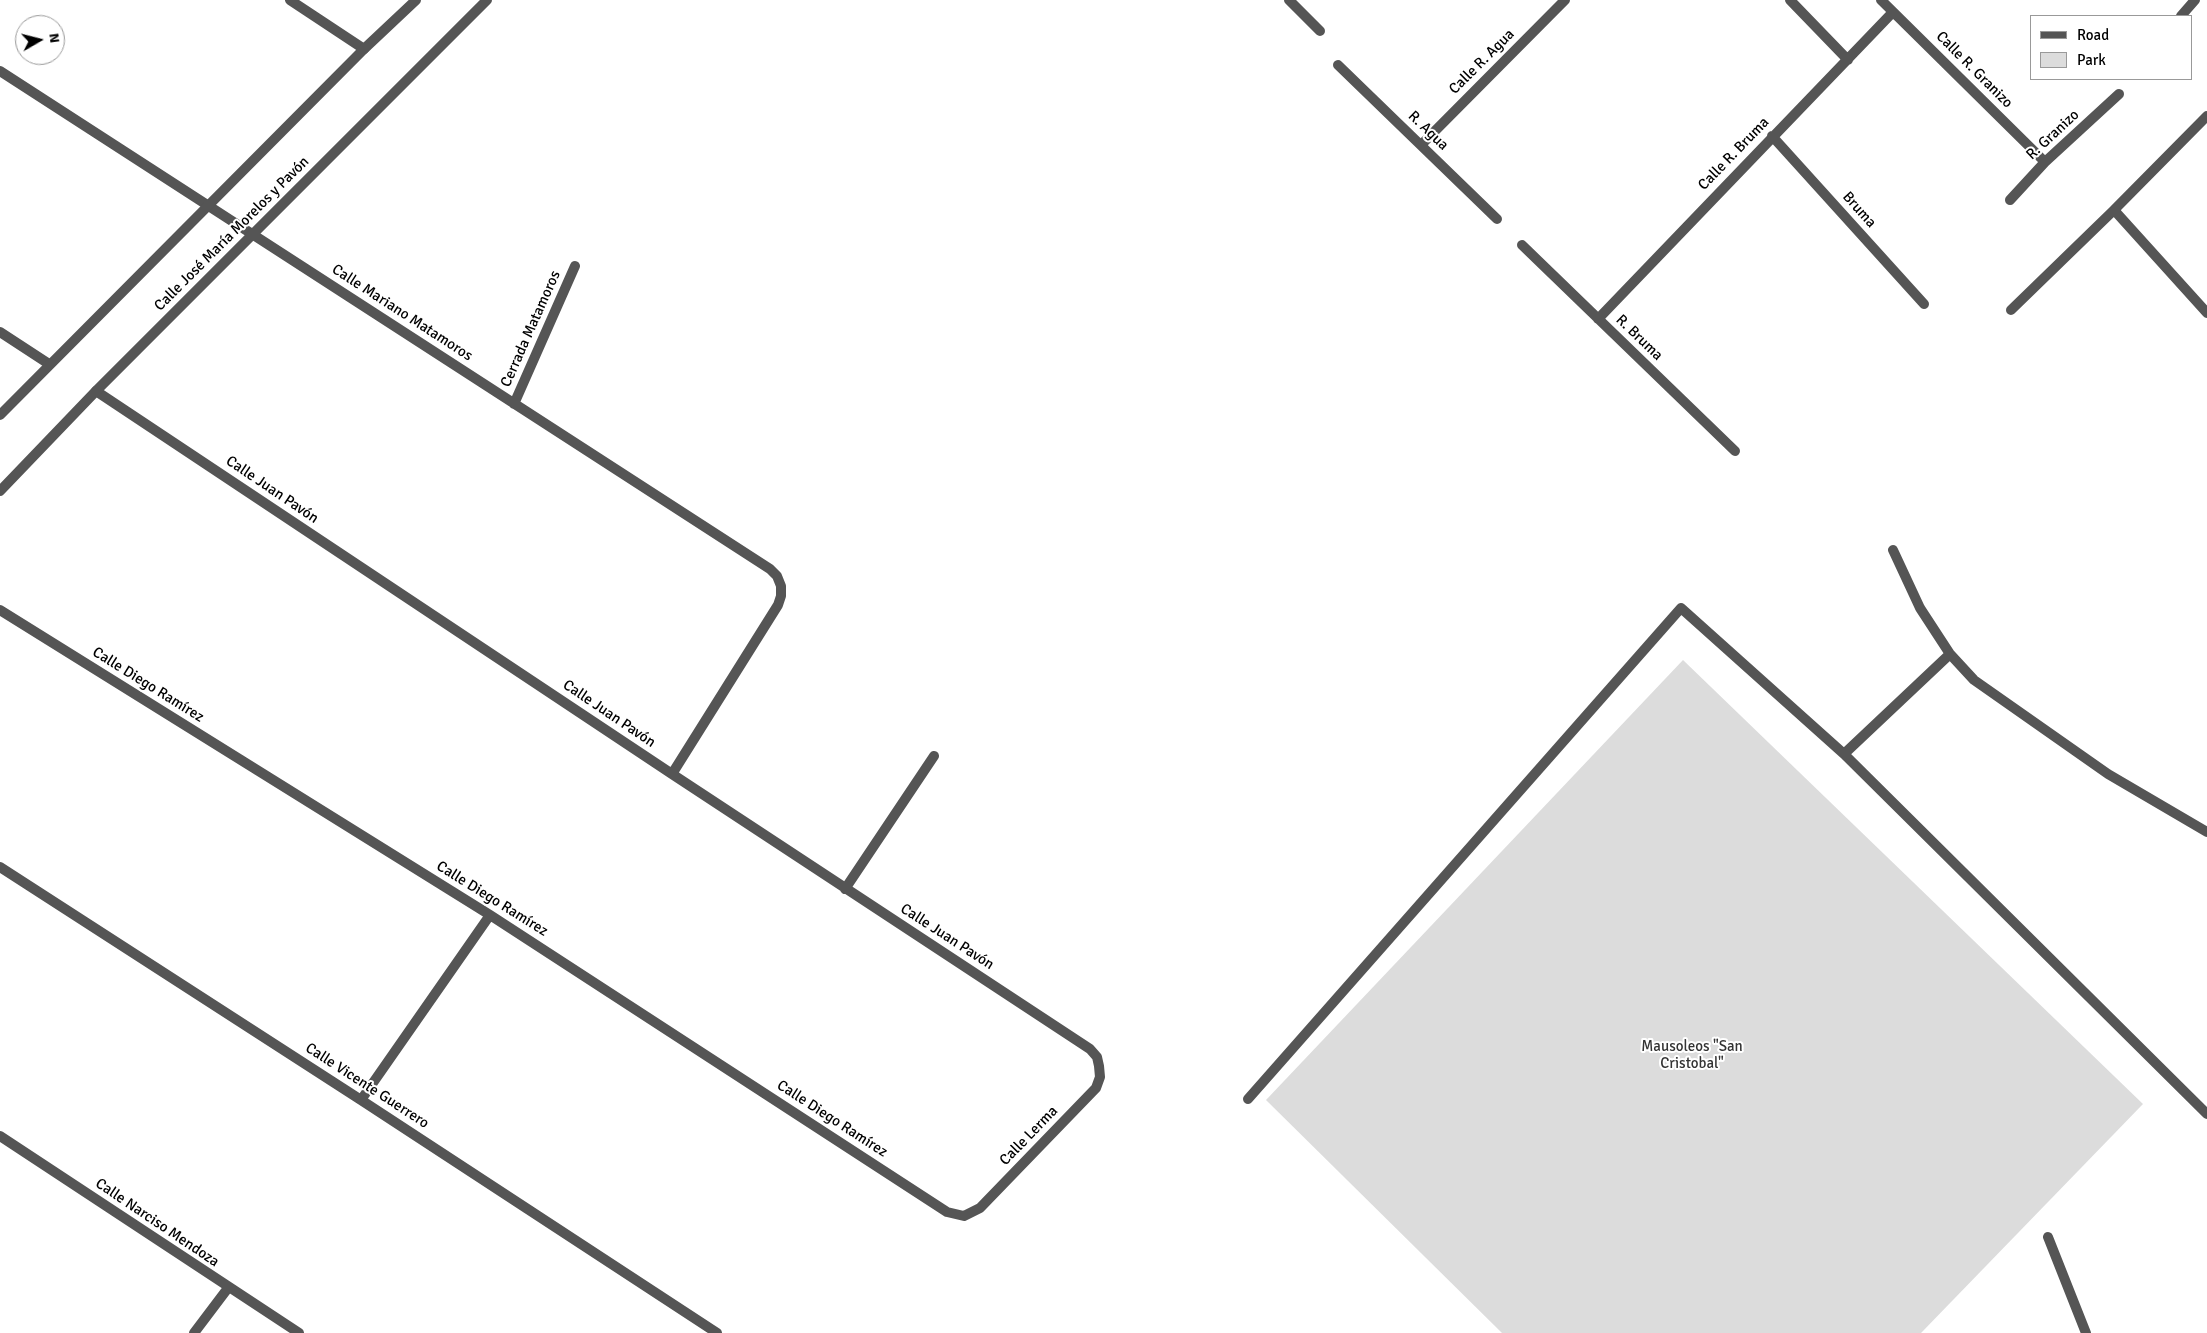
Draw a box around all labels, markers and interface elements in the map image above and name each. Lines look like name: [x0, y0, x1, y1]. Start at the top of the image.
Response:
north arrow: [15, 15, 65, 65]
legend: [2030, 15, 2192, 80]
street label: Calle R. Agua: [1446, 26, 1518, 98]
text: Road: [2077, 26, 2109, 44]
street label: Calle R. Granizo: [1932, 28, 2016, 112]
text: N: [45, 32, 63, 44]
text: Park: [2077, 51, 2106, 69]
street label: R. Granizo: [2023, 106, 2083, 164]
street label: R. Agua: [1404, 107, 1452, 155]
street label: Calle R. Bruma: [1695, 114, 1773, 194]
street label: Calle José María Morelos y Pavón: [151, 153, 313, 315]
street label: Bruma: [1838, 188, 1880, 232]
street label: Calle Mariano Matamoros: [328, 261, 476, 365]
street label: Cerrada Matamoros: [497, 268, 565, 390]
street label: R. Bruma: [1612, 311, 1666, 365]
street label: Calle Juan Pavón: [222, 452, 322, 528]
street label: Calle Diego Ramírez: [89, 643, 207, 727]
street label: Calle Juan Pavón: [559, 676, 659, 752]
street label: Calle Diego Ramírez: [433, 857, 551, 941]
street label: Calle Juan Pavón: [897, 900, 997, 974]
park label: Mausoleos "San Cristobal": [1641, 1038, 1743, 1073]
street label: Calle Vicente Guerrero: [302, 1039, 432, 1133]
street label: Calle Diego Ramírez: [773, 1077, 891, 1161]
street label: Calle Lerma: [996, 1102, 1062, 1170]
street label: Calle Narciso Mendoza: [92, 1175, 222, 1271]

